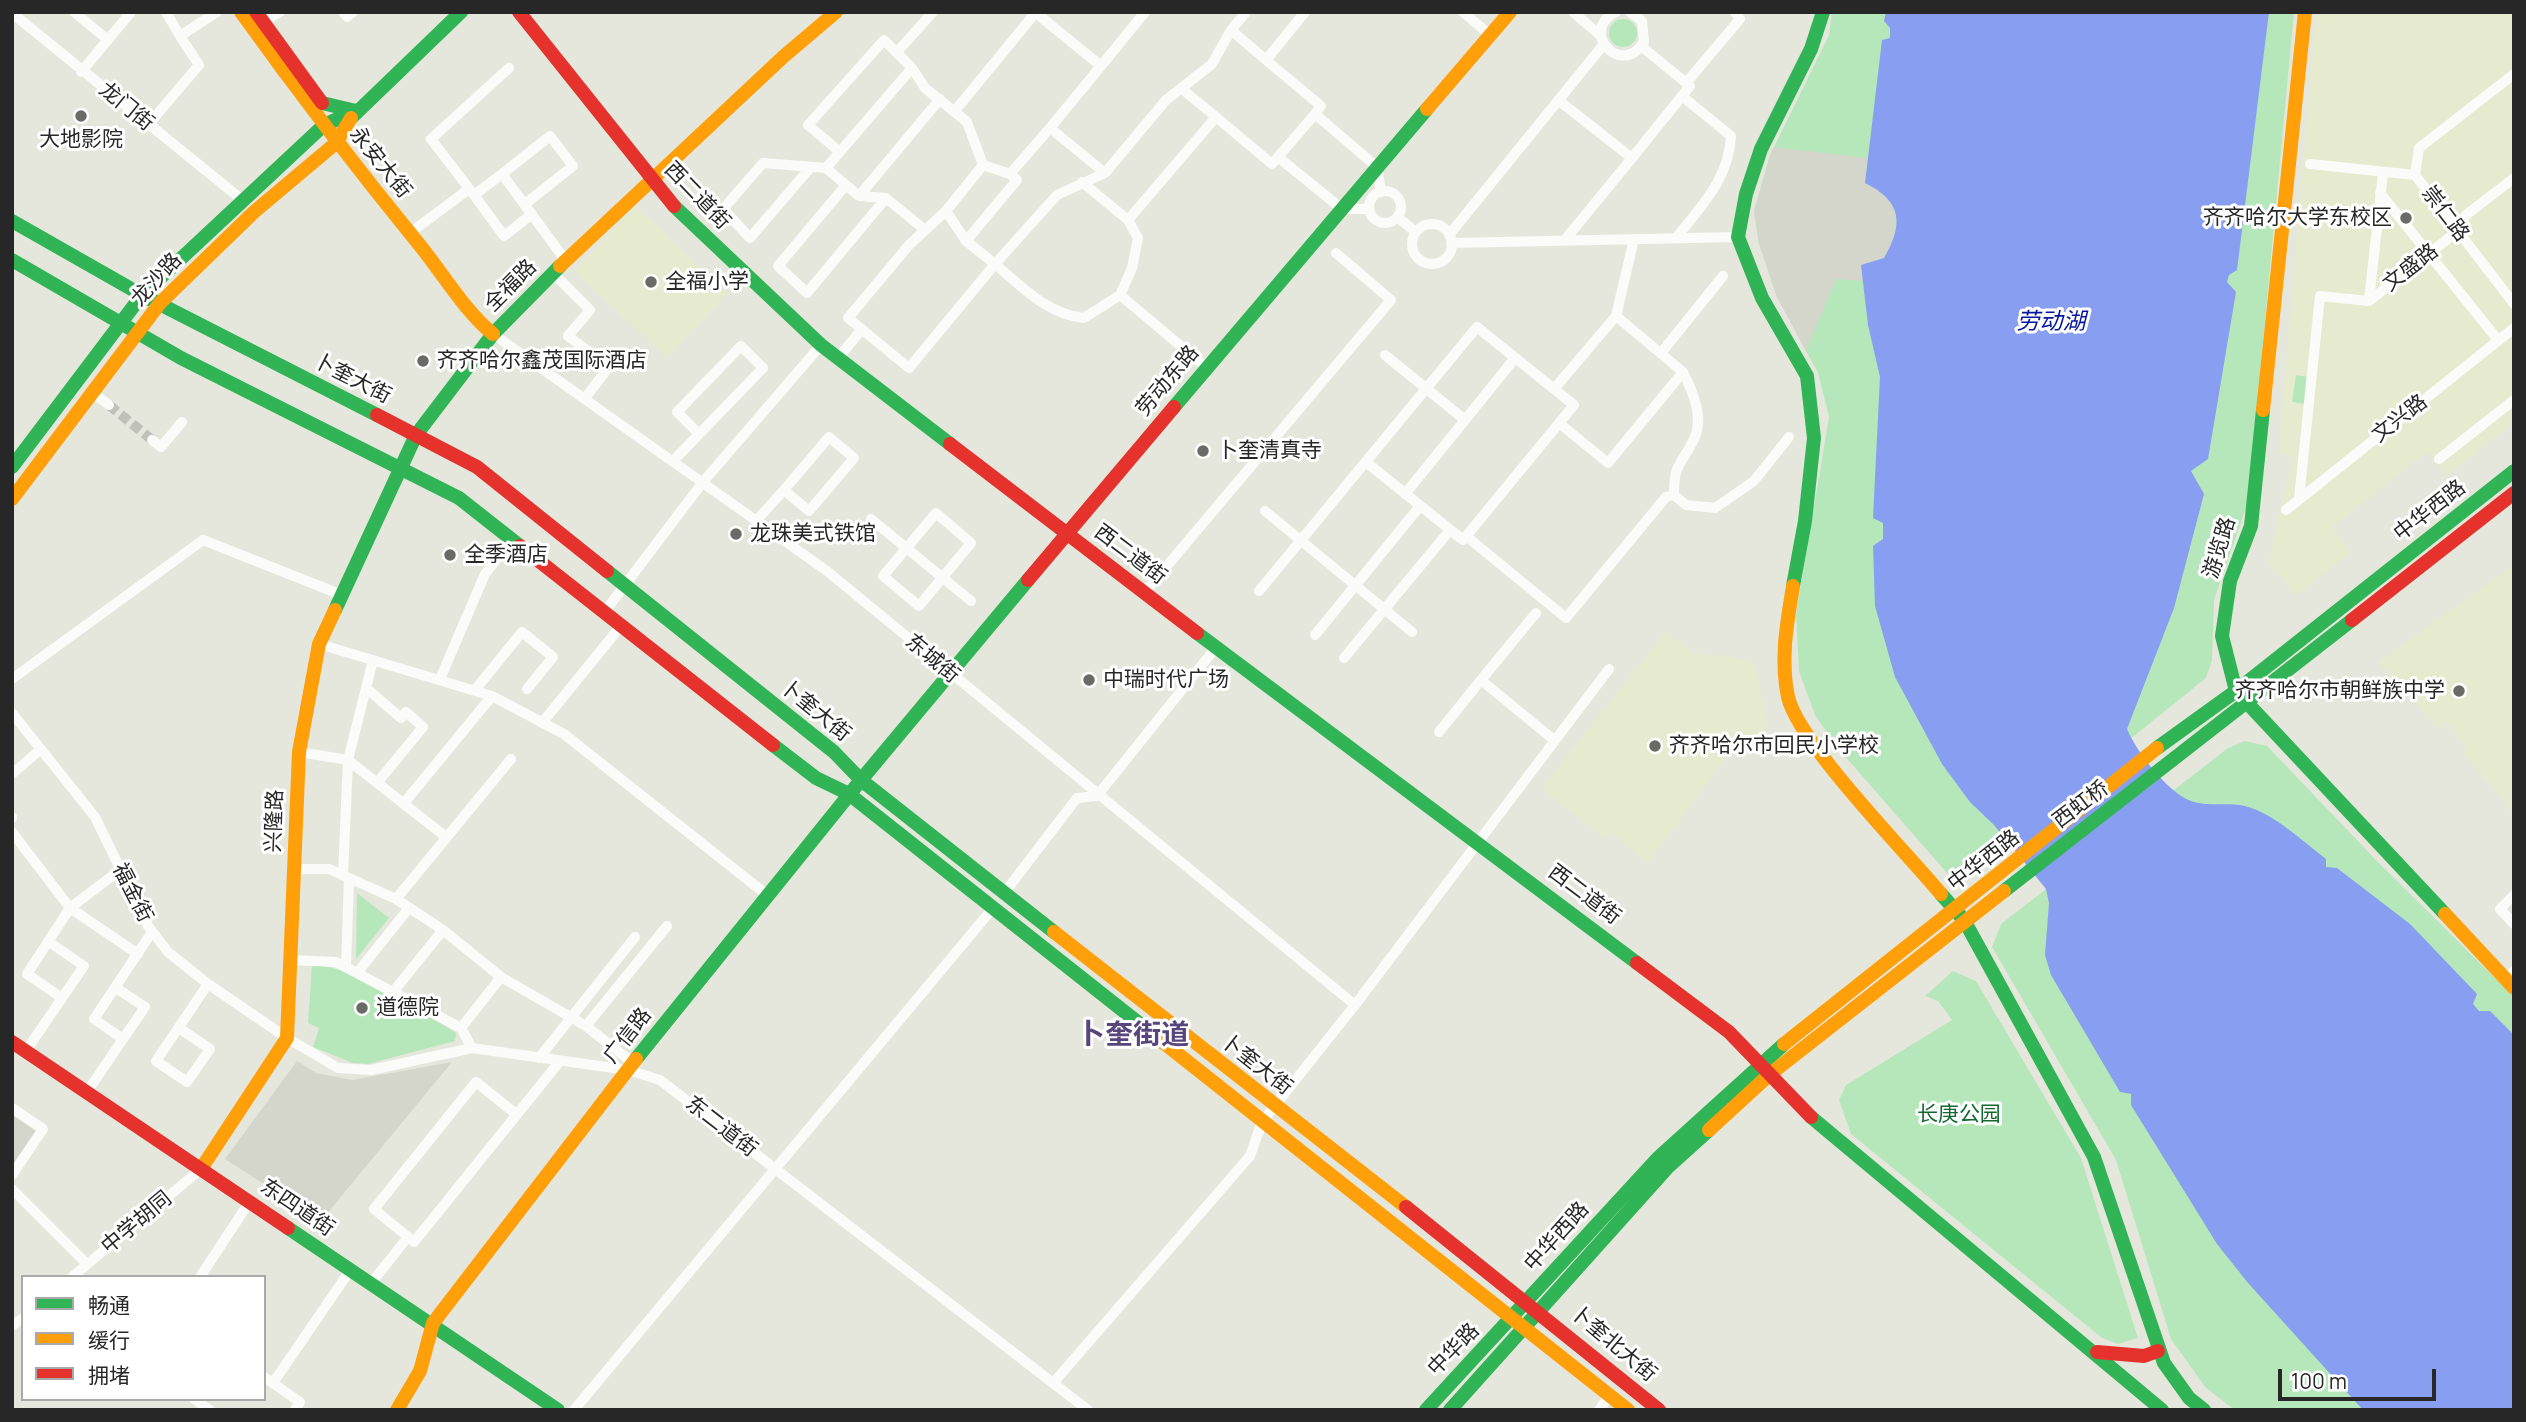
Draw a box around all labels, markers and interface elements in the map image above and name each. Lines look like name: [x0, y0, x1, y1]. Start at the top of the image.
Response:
street label: 龙门街: [94, 77, 158, 137]
marker: 大地影院: [73, 108, 89, 124]
street label: 永安大街: [344, 122, 416, 204]
place label: 大地影院: [39, 127, 123, 153]
street label: 西二道街: [659, 157, 735, 235]
street label: 崇仁路: [2416, 181, 2474, 247]
place label: 齐齐哈尔大学东校区: [2203, 205, 2392, 231]
marker: 齐齐哈尔大学东校区: [2398, 210, 2414, 226]
street label: 文盛路: [2378, 239, 2444, 297]
street label: 龙沙路: [127, 248, 187, 312]
street label: 全福路: [480, 255, 542, 317]
place label: 全福小学: [665, 269, 749, 295]
marker: 全福小学: [643, 274, 659, 290]
water label: 劳动湖: [2017, 309, 2085, 337]
street label: 劳动东路: [1131, 341, 1205, 421]
place label: 齐齐哈尔鑫茂国际酒店: [437, 348, 647, 374]
street label: 卜奎大街: [309, 349, 395, 409]
marker: 齐齐哈尔鑫茂国际酒店: [415, 353, 431, 369]
street label: 文兴路: [2367, 390, 2433, 448]
place label: 卜奎清真寺: [1217, 438, 1322, 464]
marker: 卜奎清真寺: [1195, 443, 1211, 459]
street label: 中华西路: [2389, 475, 2471, 547]
street label: 游览路: [2199, 514, 2241, 582]
street label: 西二道街: [1089, 520, 1171, 590]
place label: 龙珠美式铁馆: [750, 521, 876, 547]
marker: 龙珠美式铁馆: [728, 526, 744, 542]
place label: 全季酒店: [464, 542, 548, 568]
marker: 全季酒店: [442, 547, 458, 563]
street label: 东城街: [900, 629, 964, 689]
place label: 中瑞时代广场: [1103, 667, 1229, 693]
marker: 中瑞时代广场: [1081, 672, 1097, 688]
street label: 卜奎大街: [774, 675, 856, 747]
place label: 齐齐哈尔市朝鲜族中学: [2235, 678, 2445, 704]
marker: 齐齐哈尔市朝鲜族中学: [2451, 683, 2467, 699]
place label: 齐齐哈尔市回民小学校: [1669, 733, 1879, 759]
marker: 齐齐哈尔市回民小学校: [1647, 738, 1663, 754]
street label: 西虹桥: [2048, 776, 2114, 834]
street label: 兴隆路: [261, 789, 289, 853]
street label: 中华西路: [1943, 825, 2025, 897]
street label: 福金街: [106, 859, 158, 927]
street label: 西二道街: [1543, 860, 1625, 930]
place label: 道德院: [376, 995, 439, 1021]
marker: 道德院: [354, 1000, 370, 1016]
street label: 广信路: [599, 1003, 657, 1069]
district label: 卜奎街道: [1077, 1019, 1189, 1053]
street label: 卜奎大街: [1215, 1029, 1297, 1101]
street label: 东二道街: [680, 1091, 762, 1163]
park label: 长庚公园: [1917, 1102, 2001, 1128]
street label: 东四道街: [255, 1174, 339, 1242]
street label: 中学胡同: [97, 1186, 177, 1260]
street label: 中华西路: [1520, 1197, 1594, 1277]
legend: [21, 1275, 266, 1401]
text: 畅通: [88, 1291, 130, 1319]
street label: 卜奎北大街: [1565, 1301, 1661, 1387]
street label: 中华路: [1423, 1319, 1485, 1381]
text: 缓行: [88, 1326, 130, 1354]
scale bar: [2281, 1356, 2438, 1400]
text: 拥堵: [88, 1361, 130, 1389]
text: 100 m: [2291, 1367, 2347, 1395]

